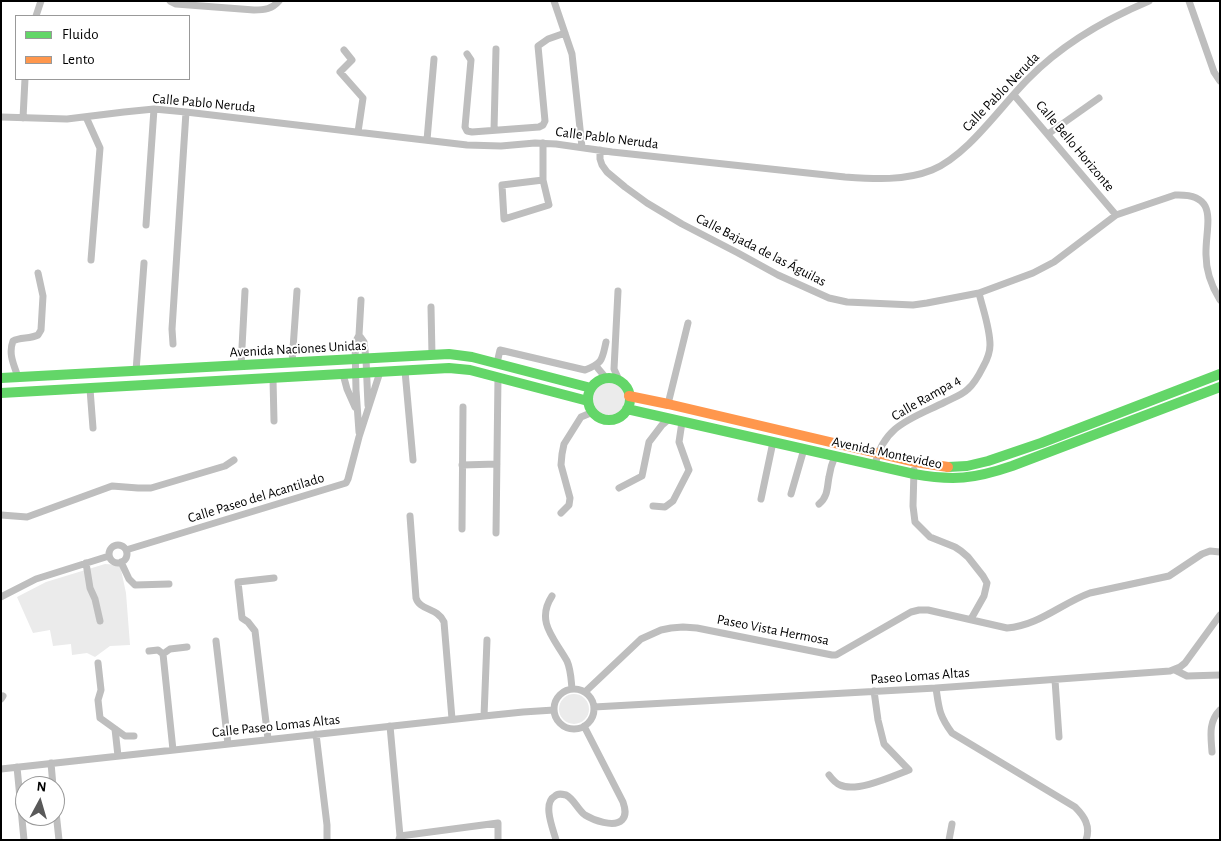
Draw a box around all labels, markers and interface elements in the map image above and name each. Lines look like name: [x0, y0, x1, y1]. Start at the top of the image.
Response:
legend: [15, 15, 190, 80]
text: Fluido: [62, 27, 99, 42]
street label: Calle Pablo Neruda: [959, 49, 1043, 135]
text: Lento: [62, 52, 95, 67]
street label: Calle Pablo Neruda: [152, 90, 256, 116]
street label: Calle Bello Horizonte: [1032, 97, 1118, 195]
street label: Calle Pablo Neruda: [554, 123, 660, 153]
street label: Calle Bajada de las Águilas: [693, 210, 829, 290]
street label: Avenida Naciones Unidas: [229, 337, 367, 361]
street label: Calle Rampa 4: [888, 371, 964, 425]
street label: Avenida Montevideo: [830, 433, 944, 473]
street label: Calle Paseo del Acantilado: [186, 469, 326, 527]
street label: Paseo Vista Hermosa: [715, 611, 831, 649]
street label: Paseo Lomas Altas: [870, 664, 970, 688]
street label: Calle Paseo Lomas Altas: [211, 711, 341, 741]
north arrow: [15, 776, 65, 826]
text: N: [36, 780, 47, 795]

